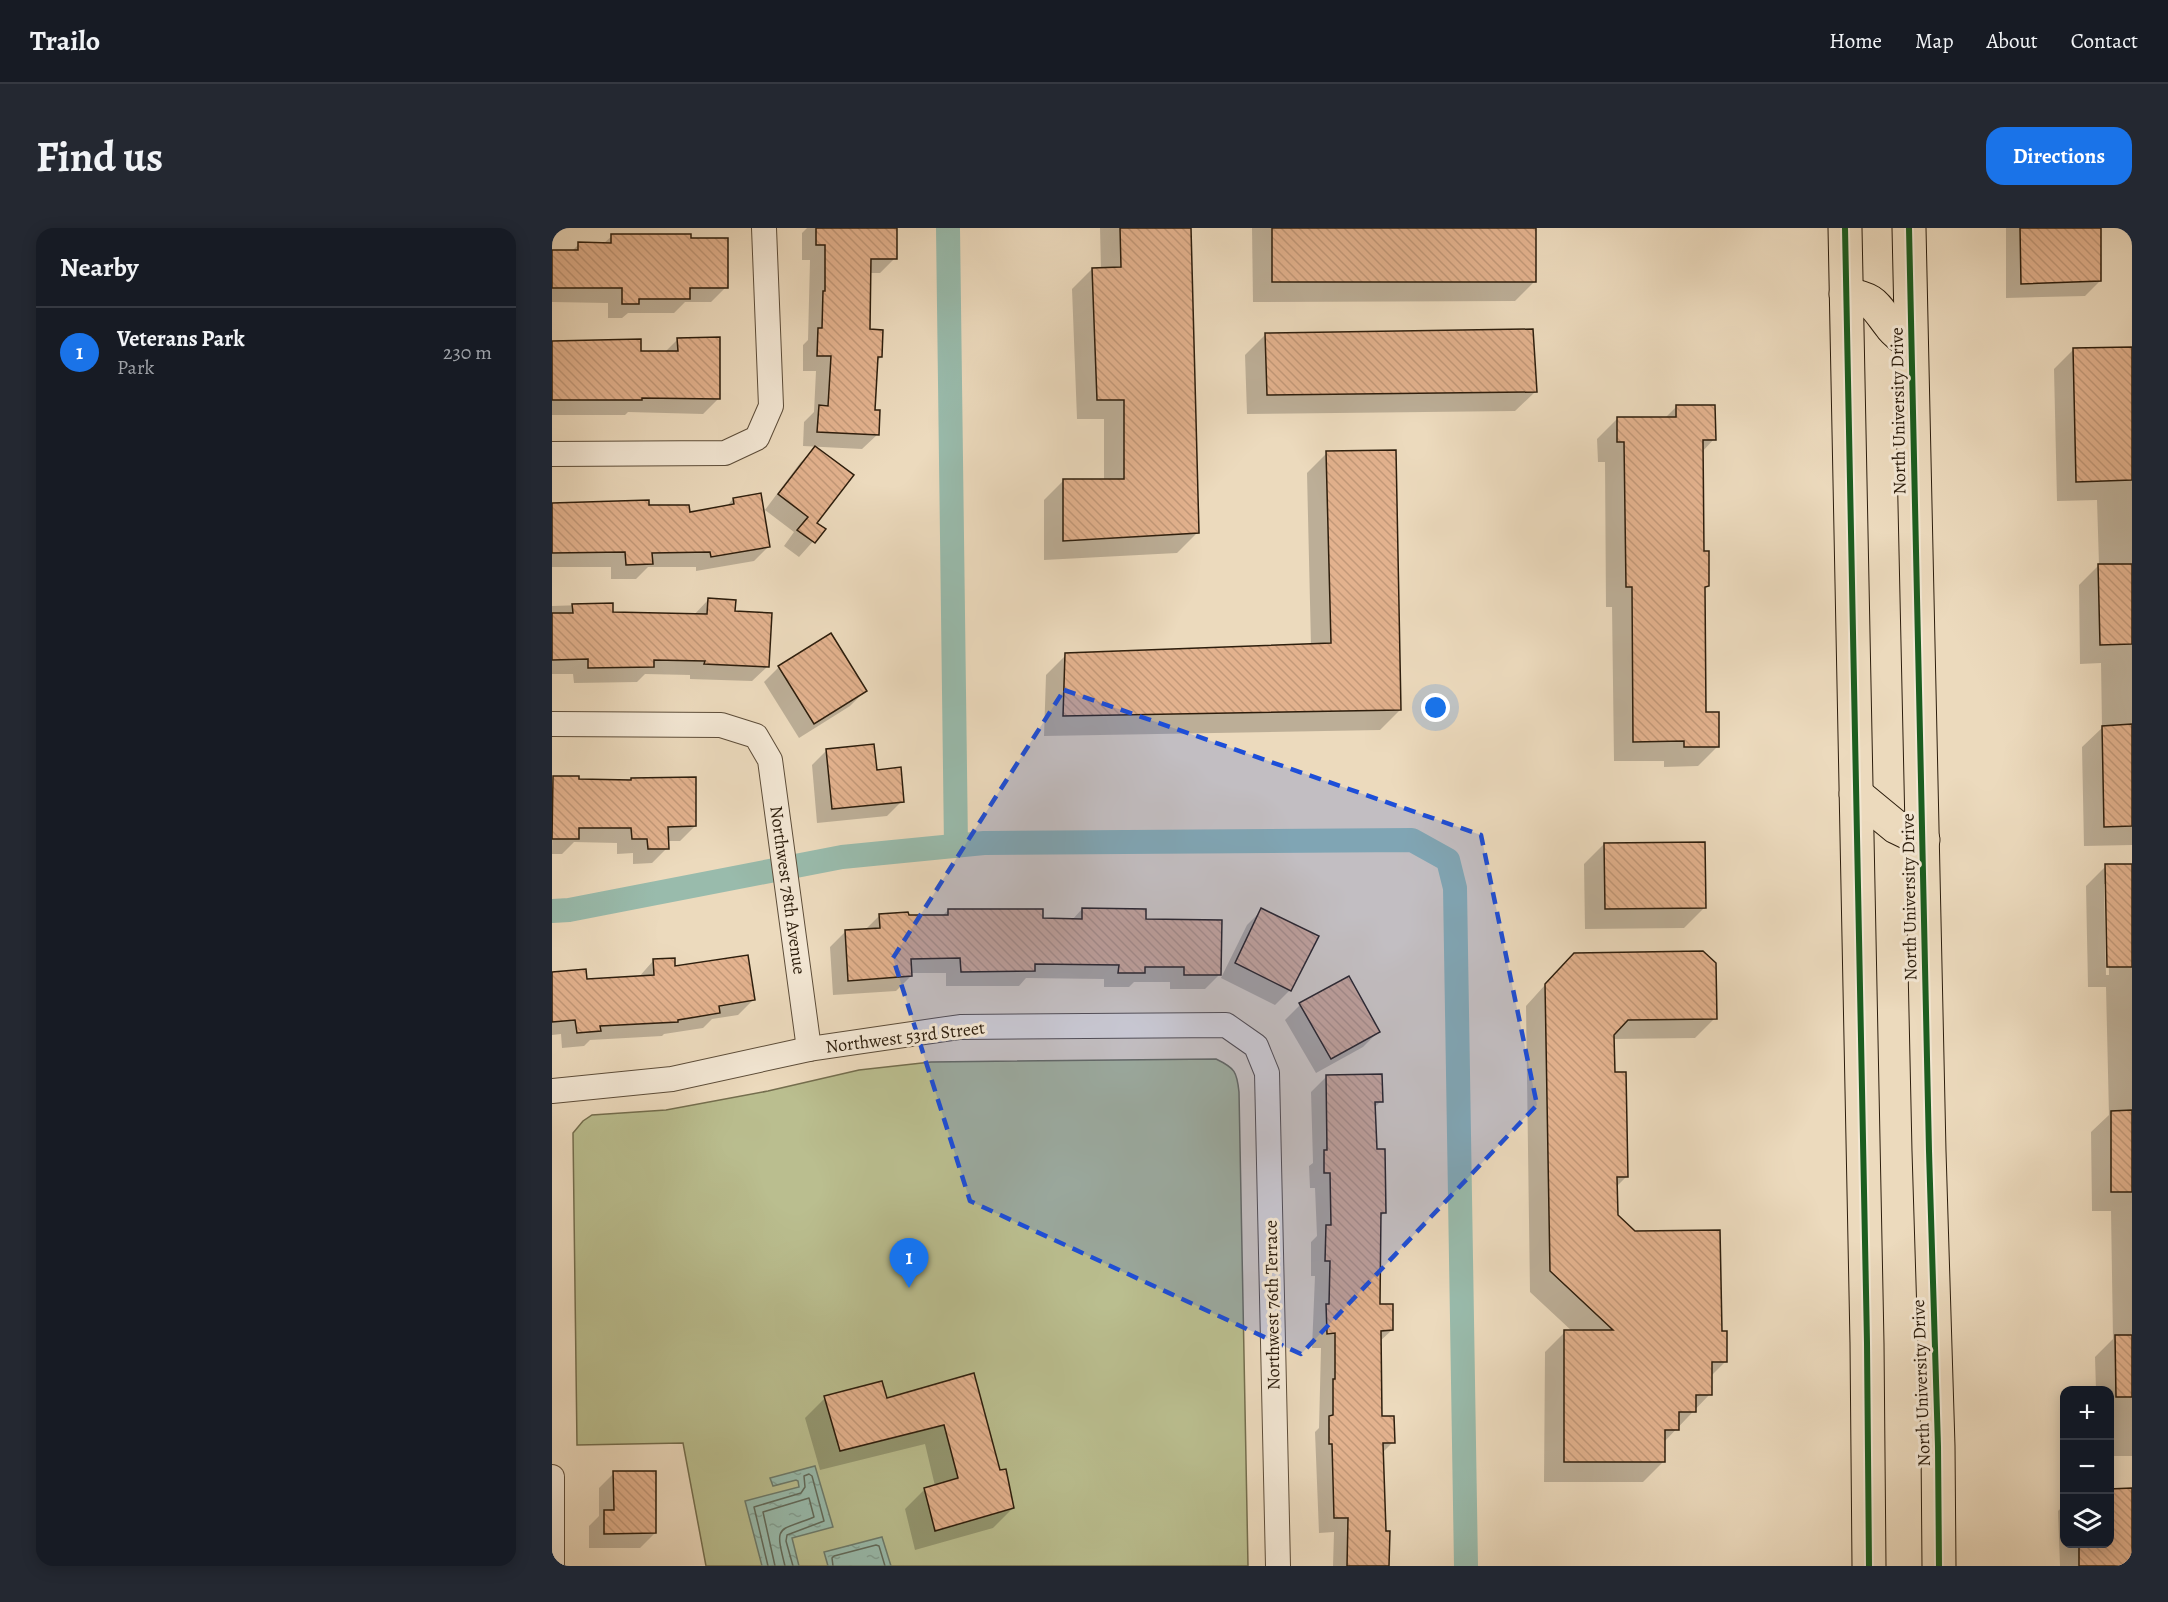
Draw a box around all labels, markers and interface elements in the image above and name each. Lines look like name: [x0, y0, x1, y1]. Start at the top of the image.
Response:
text: Trailo: [30, 22, 100, 60]
text: Home: [1829, 27, 1882, 55]
text: Map: [1915, 27, 1953, 55]
text: About: [1986, 27, 2038, 55]
text: Contact: [2071, 27, 2138, 55]
button: Directions: [1986, 127, 2132, 185]
text: Find us: [36, 128, 163, 185]
text: Nearby: [60, 250, 139, 285]
text: Veterans Park: [117, 324, 245, 354]
street label: North University Drive: [1885, 327, 1911, 495]
text: 1: [76, 339, 83, 366]
text: 230 m: [443, 339, 492, 366]
text: Park: [117, 354, 155, 381]
your location: [1421, 693, 1450, 722]
street label: Northwest 78th Avenue: [764, 804, 812, 976]
street label: North University Drive: [1896, 813, 1922, 981]
street label: Northwest 53rd Street: [824, 1015, 986, 1059]
street label: Northwest 76th Terrace: [1259, 1220, 1285, 1390]
pin: 1: [890, 1238, 928, 1288]
street label: North University Drive: [1906, 1299, 1936, 1467]
map controls: [2060, 1386, 2114, 1548]
button: +: [2060, 1386, 2114, 1440]
button: −: [2060, 1440, 2114, 1494]
button: layers: [2060, 1494, 2114, 1548]

